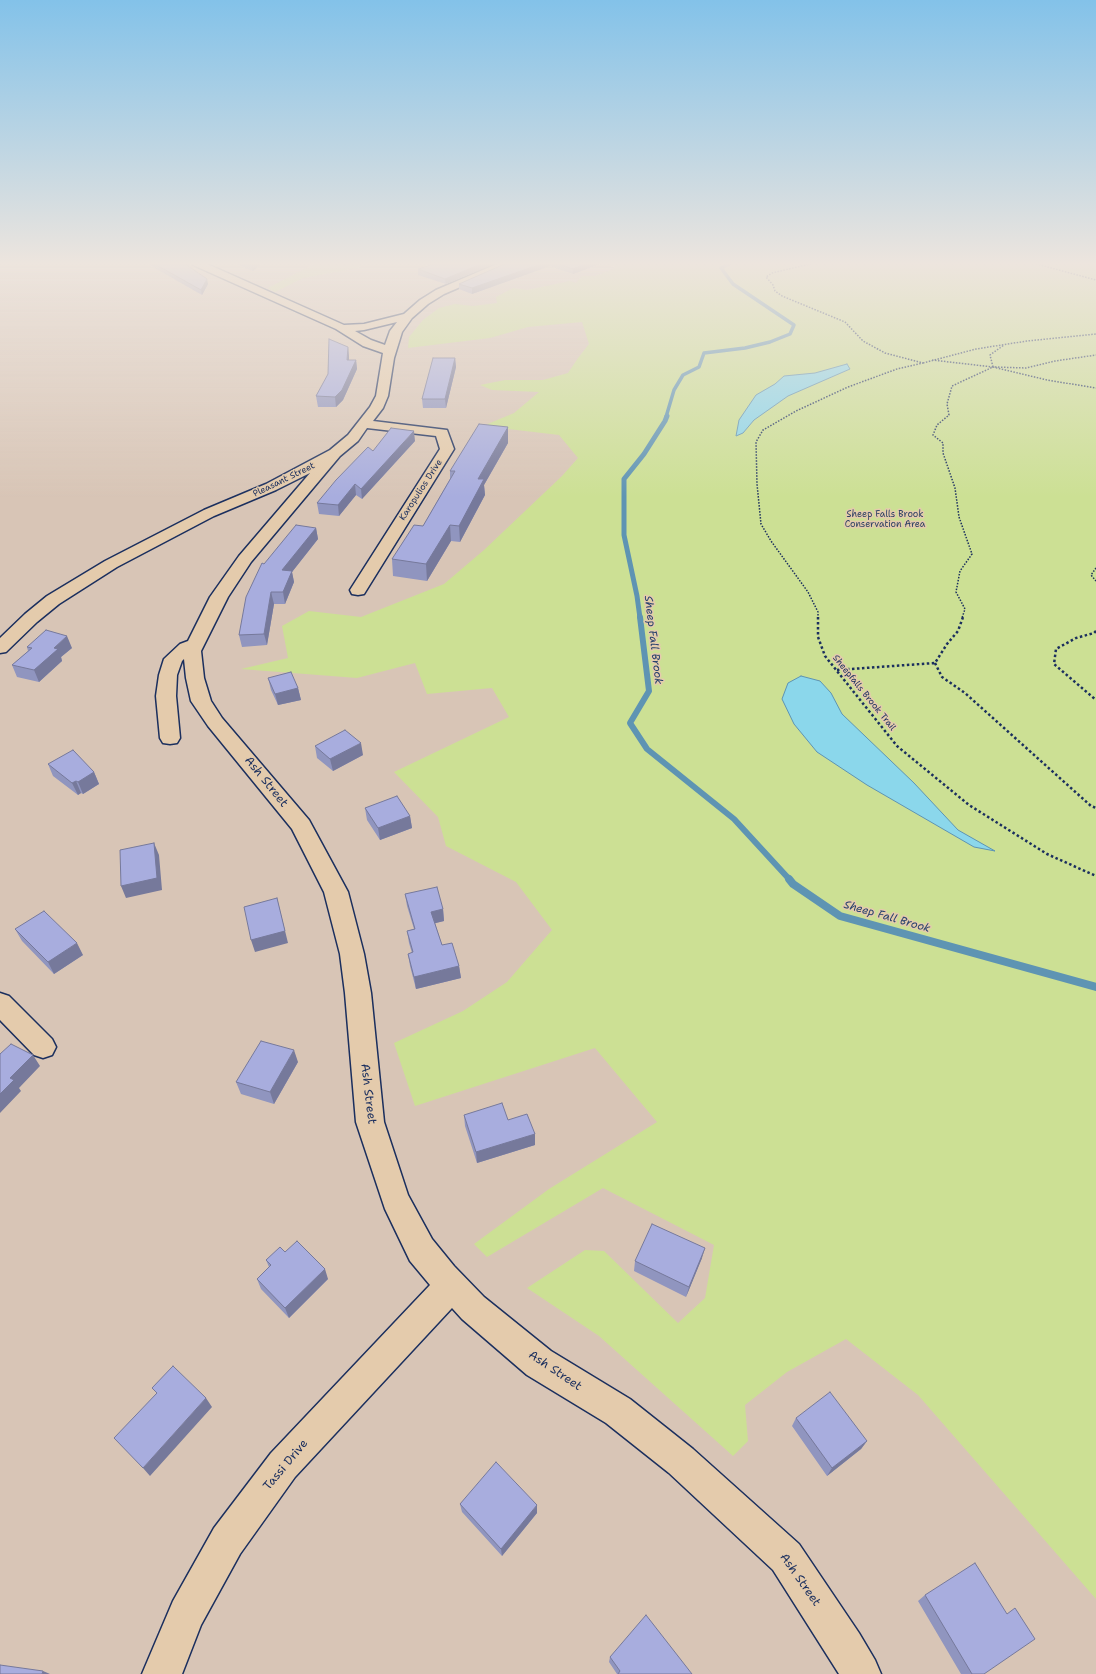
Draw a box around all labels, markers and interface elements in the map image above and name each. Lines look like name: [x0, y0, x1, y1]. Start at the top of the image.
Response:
street label: Karopulios Drive: [397, 457, 445, 523]
street label: Pleasant Street: [251, 460, 317, 500]
park label: Sheep Falls Brook Conservation Area: [845, 510, 925, 531]
water label: Sheep Fall Brook: [641, 595, 665, 685]
street label: Sheepfalls Brook Trail: [830, 653, 898, 733]
street label: Ash Street: [241, 754, 291, 810]
water label: Sheep Fall Brook: [842, 898, 932, 936]
street label: Ash Street: [357, 1063, 379, 1125]
street label: Ash Street: [526, 1348, 584, 1394]
street label: Tassi Drive: [261, 1437, 311, 1493]
street label: Ash Street: [777, 1551, 823, 1609]

